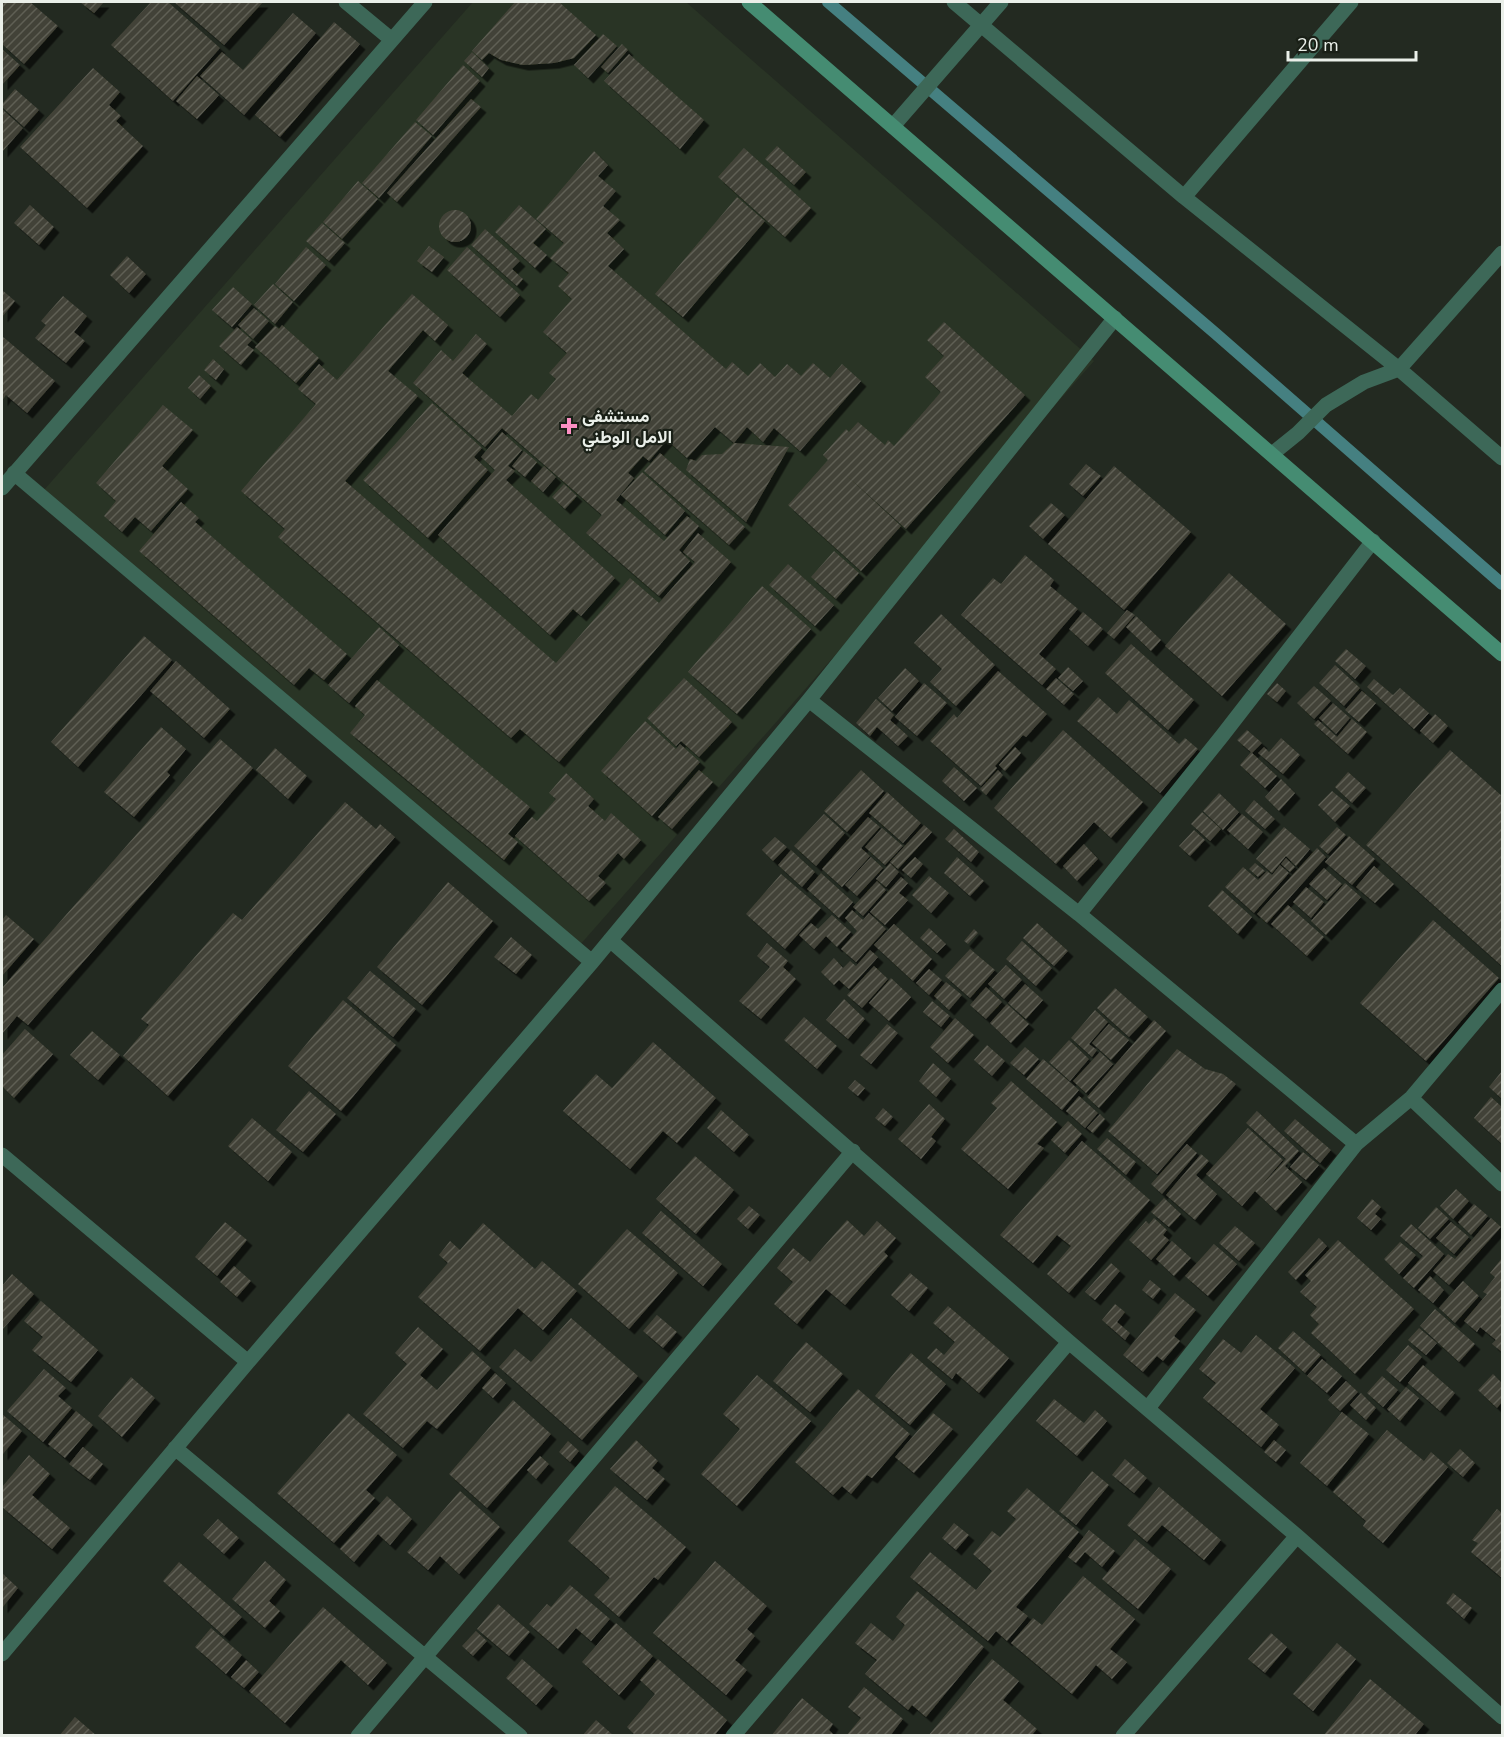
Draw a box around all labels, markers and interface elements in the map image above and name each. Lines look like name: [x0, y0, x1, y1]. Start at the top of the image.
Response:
scale bar: [1288, 24, 1416, 62]
text: 20 m: [1297, 33, 1339, 57]
place label: مستشفى الامل الوطني: [582, 404, 672, 452]
marker: مستشفى الامل الوطني: [560, 417, 578, 435]

